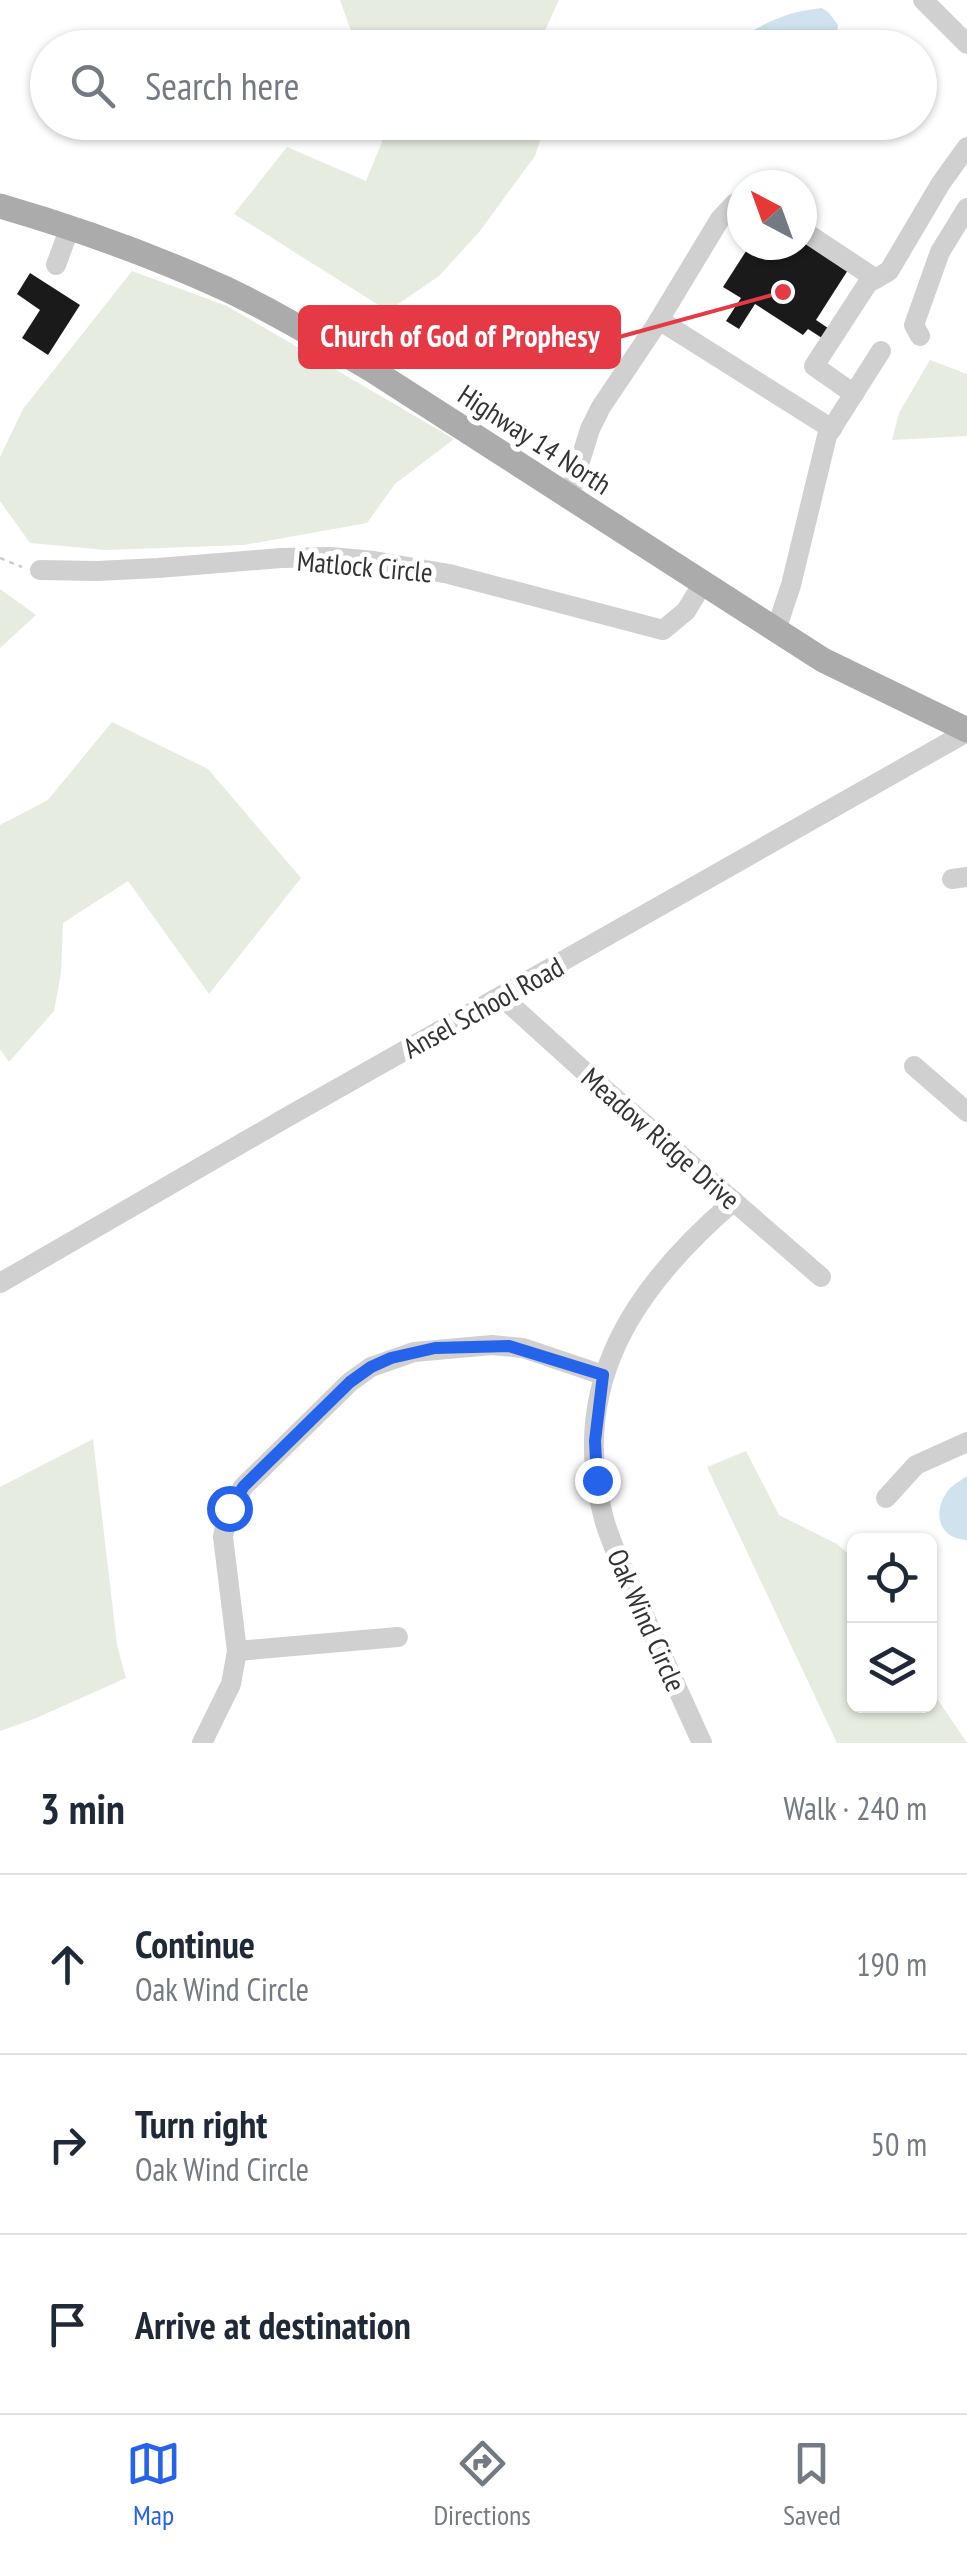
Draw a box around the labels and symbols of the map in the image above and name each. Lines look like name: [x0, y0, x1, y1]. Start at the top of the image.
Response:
north arrow: [727, 170, 817, 260]
callout: Church of God of Prophesy: [300, 307, 619, 367]
text: Church of God of Prophesy: [320, 316, 601, 355]
street label: Highway 14 North: [451, 376, 619, 502]
street label: Matlock Circle: [296, 542, 434, 590]
street label: Ansel School Road: [396, 948, 570, 1066]
street label: Meadow Ridge Drive: [574, 1059, 748, 1217]
route end: [575, 1458, 621, 1504]
route start: [207, 1486, 253, 1532]
street label: Oak Wind Circle: [599, 1543, 695, 1697]

